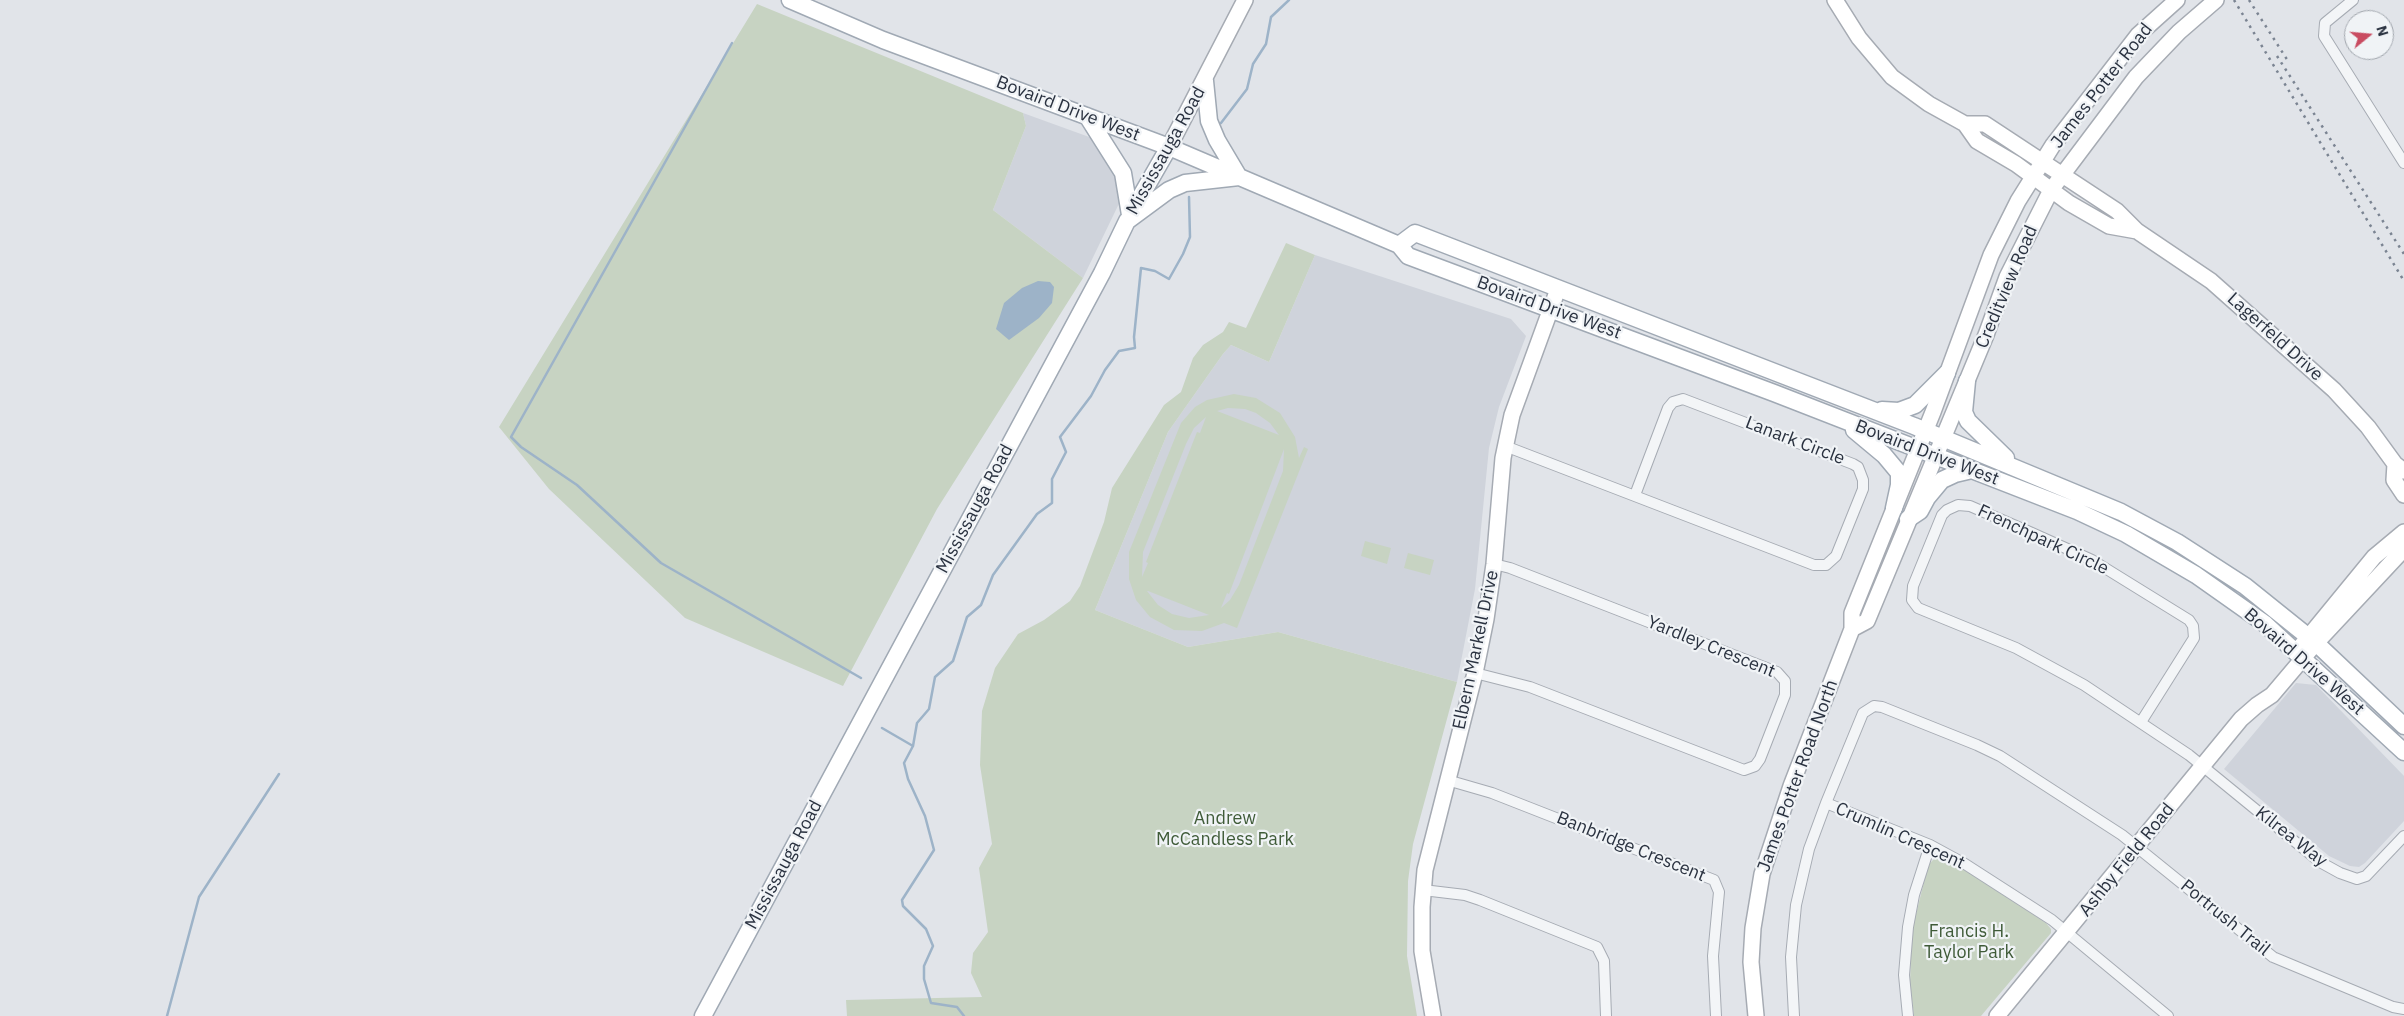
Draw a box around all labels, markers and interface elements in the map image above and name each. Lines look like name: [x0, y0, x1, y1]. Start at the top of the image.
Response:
north arrow: [2344, 10, 2394, 60]
street label: James Potter Road: [2047, 19, 2157, 153]
text: N: [2372, 23, 2392, 38]
street label: Bovaird Drive West: [993, 72, 1143, 146]
street label: Mississauga Road: [1122, 83, 1210, 219]
street label: Creditview Road: [1971, 222, 2043, 352]
street label: Bovaird Drive West: [1474, 272, 1624, 344]
street label: Lagerfeld Drive: [2223, 288, 2327, 386]
street label: Lanark Circle: [1742, 412, 1848, 470]
street label: Bovaird Drive West: [1852, 416, 2002, 490]
street label: Mississauga Road: [932, 441, 1018, 577]
street label: Frenchpark Circle: [1974, 500, 2112, 580]
street label: Elbern Markell Drive: [1449, 568, 1503, 732]
street label: Bovaird Drive West: [2239, 604, 2369, 720]
street label: Yardley Crescent: [1644, 612, 1778, 682]
street label: James Potter Road North: [1753, 677, 1843, 875]
street label: Mississauga Road: [741, 797, 827, 933]
street label: Crumlin Crescent: [1832, 798, 1968, 874]
street label: Ashby Field Road: [2075, 799, 2179, 921]
street label: Kilrea Way: [2251, 802, 2331, 872]
street label: Banbridge Crescent: [1553, 807, 1709, 887]
park label: Andrew McCandless Park: [1156, 808, 1294, 851]
street label: Portrush Trail: [2176, 875, 2274, 961]
park label: Francis H. Taylor Park: [1924, 921, 2014, 964]

